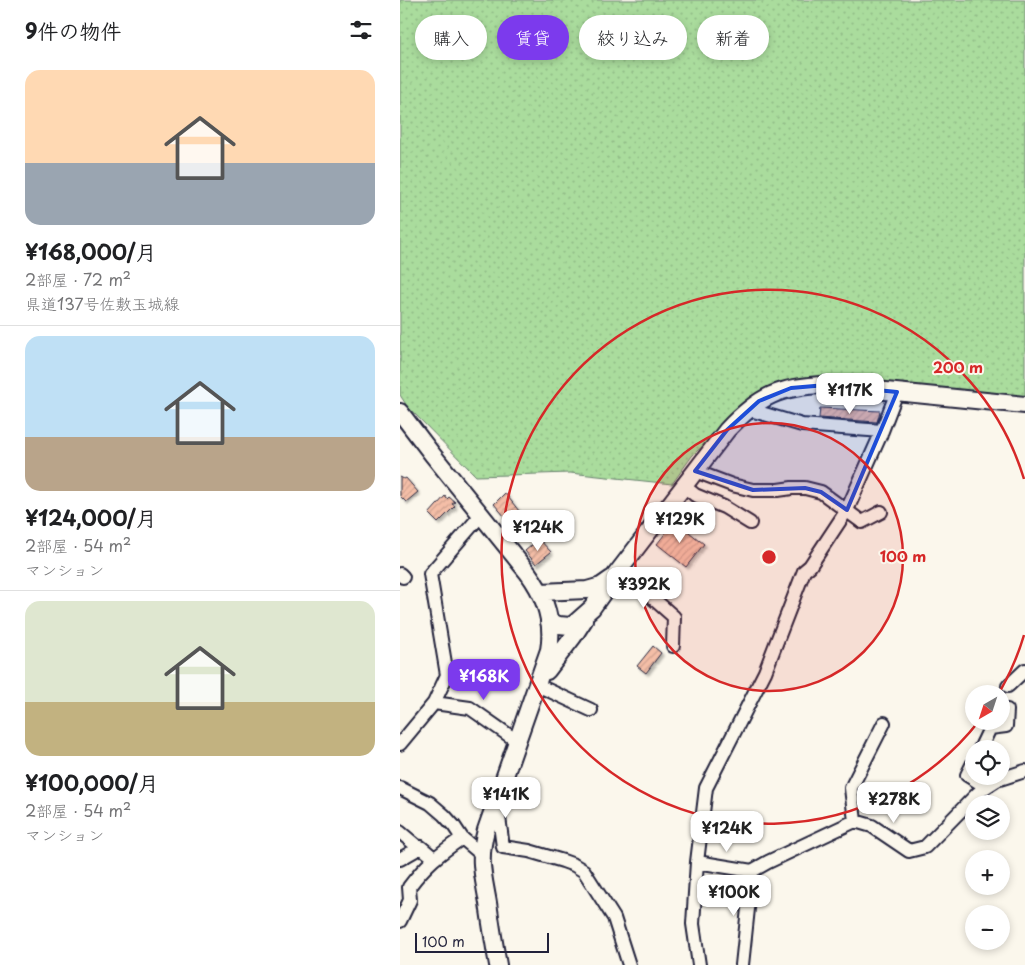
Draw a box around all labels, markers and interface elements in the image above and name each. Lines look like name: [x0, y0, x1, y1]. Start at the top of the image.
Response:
text: 9件の物件: [25, 14, 122, 46]
chip: 購入: [415, 15, 487, 60]
chip: 賃貸: [497, 15, 569, 60]
chip: 絞り込み: [579, 15, 687, 60]
chip: 新着: [697, 15, 769, 60]
icon: filters: [347, 16, 375, 44]
icon: home: [155, 103, 245, 193]
text: ¥168,000/月: [25, 235, 156, 267]
text: 2部屋 · 72 m²: [25, 267, 131, 291]
text: 県道137号佐敷玉城線: [25, 291, 180, 315]
text: 200 m: [933, 355, 983, 378]
icon: home: [155, 368, 245, 458]
pin: ¥117K: [815, 372, 885, 415]
text: ¥117K: [827, 377, 873, 401]
text: ¥124,000/月: [25, 501, 157, 533]
pin: ¥129K: [645, 502, 715, 544]
text: ¥129K: [655, 506, 705, 530]
pin: ¥124K: [503, 510, 573, 552]
text: ¥124K: [513, 514, 563, 538]
text: 2部屋 · 54 m²: [25, 533, 131, 557]
text: 100 m: [880, 544, 926, 567]
centre of rings: [760, 548, 778, 566]
text: マンション: [25, 557, 104, 581]
pin: ¥392K: [609, 566, 679, 609]
text: ¥392K: [618, 571, 670, 595]
icon: home: [155, 633, 245, 723]
pin: ¥168K: [449, 658, 519, 701]
text: ¥168K: [459, 663, 509, 687]
north arrow: [965, 685, 1010, 730]
map controls: [965, 685, 1010, 950]
button: locate: [965, 740, 1010, 785]
text: ¥100,000/月: [25, 766, 159, 798]
pin: ¥141K: [471, 776, 541, 819]
text: ¥141K: [483, 781, 529, 805]
pin: ¥278K: [859, 782, 929, 824]
text: ¥278K: [868, 786, 920, 810]
button: layers: [965, 795, 1010, 840]
text: 2部屋 · 54 m²: [25, 798, 131, 822]
pin: ¥124K: [692, 810, 762, 853]
text: ¥124K: [702, 815, 752, 839]
text: マンション: [25, 822, 104, 846]
button: +: [965, 850, 1010, 895]
pin: ¥100K: [699, 874, 769, 917]
text: ¥100K: [708, 879, 760, 903]
button: −: [965, 905, 1010, 950]
scale bar: [415, 930, 549, 953]
text: 100 m: [422, 931, 465, 952]

